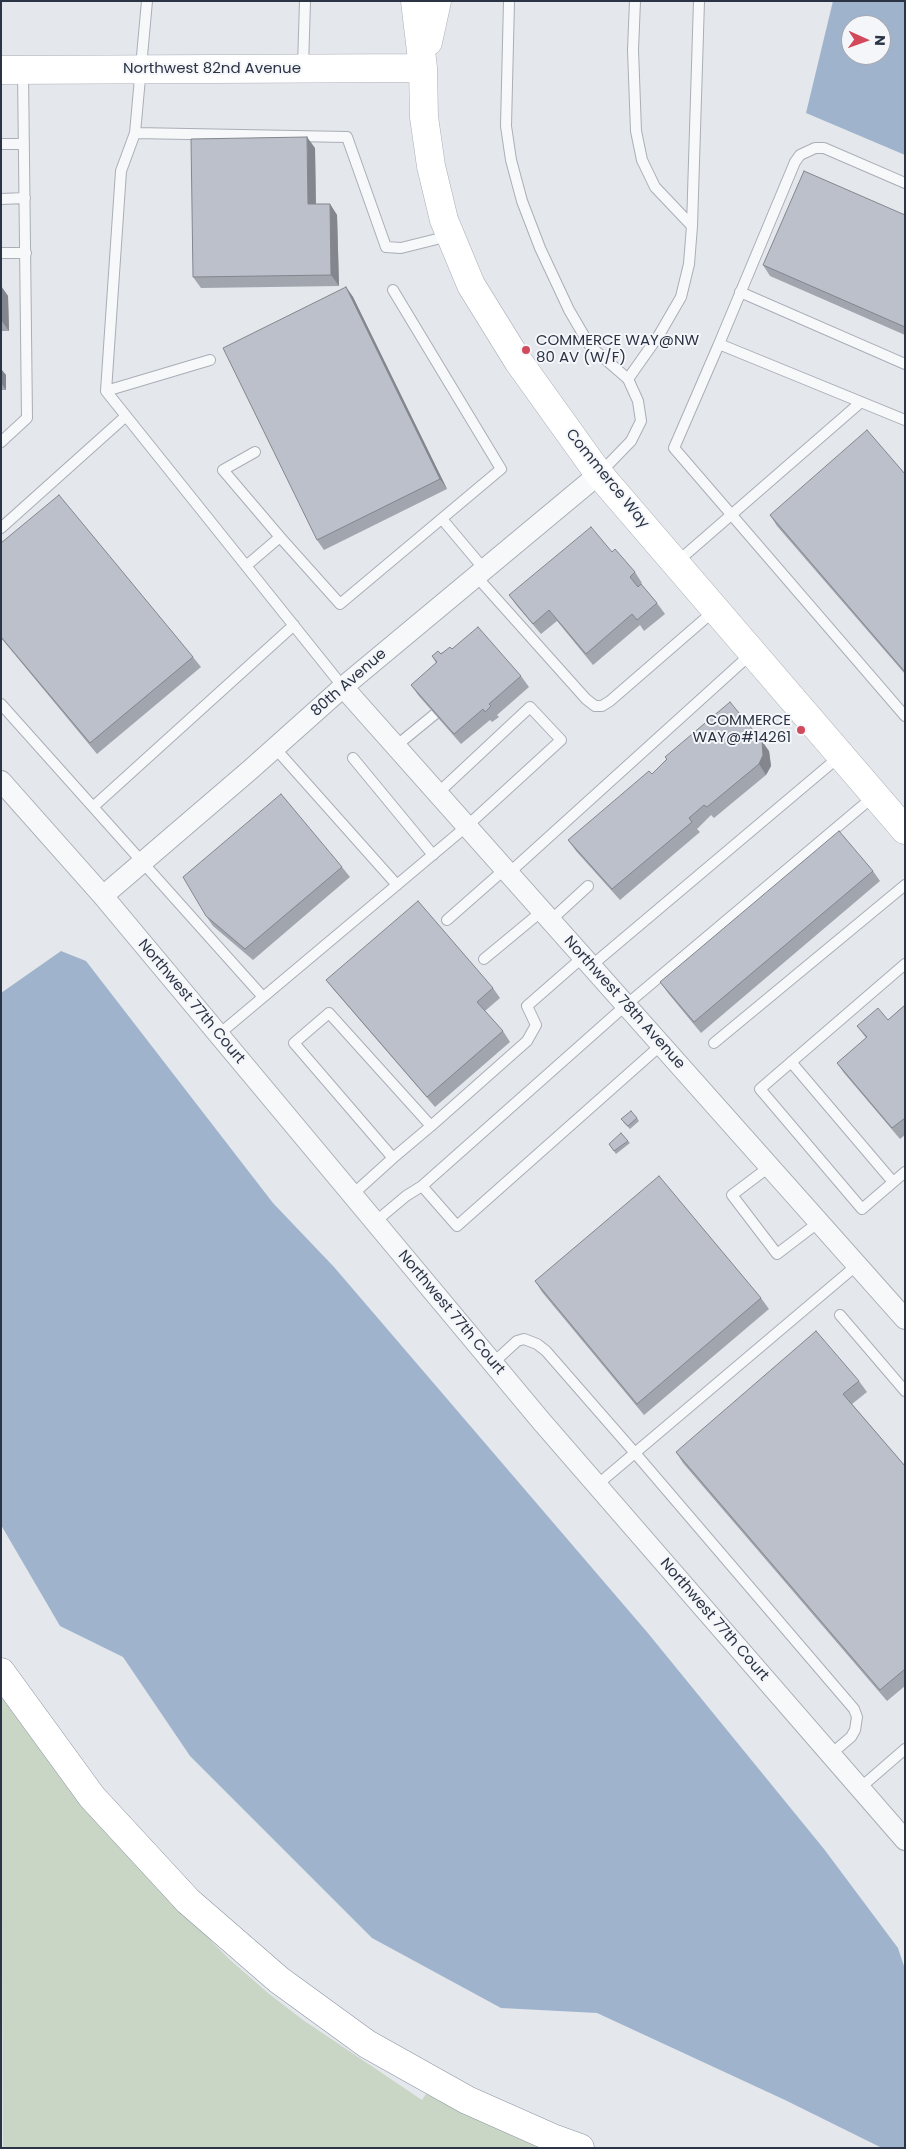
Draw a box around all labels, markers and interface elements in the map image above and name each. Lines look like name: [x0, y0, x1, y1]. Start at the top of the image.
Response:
north arrow: [841, 15, 891, 65]
text: N: [870, 35, 890, 46]
street label: Northwest 82nd Avenue: [123, 60, 301, 78]
place label: COMMERCE WAY@NW 80 AV (W/F): [536, 332, 699, 367]
marker: COMMERCE WAY@NW 80 AV (W/F): [520, 344, 532, 356]
street label: Commerce Way: [561, 426, 653, 532]
street label: 80th Avenue: [308, 645, 390, 721]
place label: COMMERCE WAY@#14261: [693, 712, 791, 747]
marker: COMMERCE WAY@#14261: [795, 724, 807, 736]
street label: Northwest 78th Avenue: [560, 933, 688, 1073]
street label: Northwest 77th Court: [134, 936, 248, 1068]
street label: Northwest 77th Court: [394, 1247, 508, 1379]
street label: Northwest 77th Court: [656, 1555, 772, 1685]

